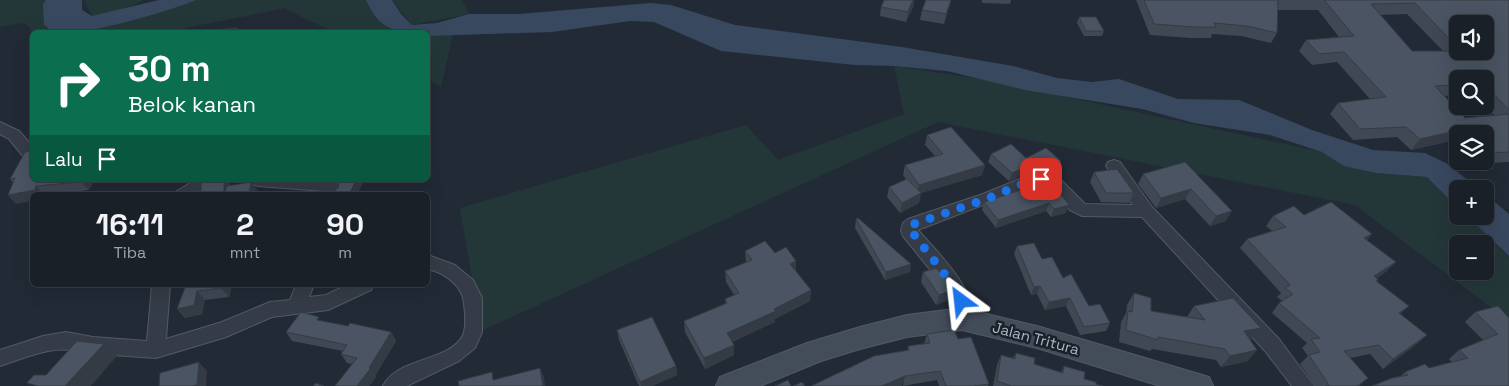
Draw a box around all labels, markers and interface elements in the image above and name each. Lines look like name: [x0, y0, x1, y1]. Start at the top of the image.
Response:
map controls: [1449, 15, 1494, 280]
button: sound: [1449, 15, 1494, 60]
text: 30 m: [128, 47, 211, 91]
icon: right: [45, 50, 110, 115]
button: search: [1449, 70, 1494, 115]
text: Belok kanan: [128, 90, 256, 118]
button: layers: [1449, 125, 1494, 170]
icon: arrive: [93, 145, 121, 173]
text: Lalu: [45, 147, 83, 172]
pin: [1020, 158, 1062, 200]
icon: arrive: [1027, 165, 1055, 193]
button: +: [1449, 180, 1494, 225]
text: 16:11: [96, 205, 164, 244]
text: 2: [236, 205, 254, 244]
text: 90: [326, 205, 364, 244]
button: −: [1449, 235, 1494, 280]
text: Tiba: [114, 242, 146, 263]
text: mnt: [230, 242, 260, 263]
text: m: [338, 242, 352, 263]
position arrow: [934, 274, 986, 326]
street label: Jalan Tritura: [990, 317, 1082, 359]

